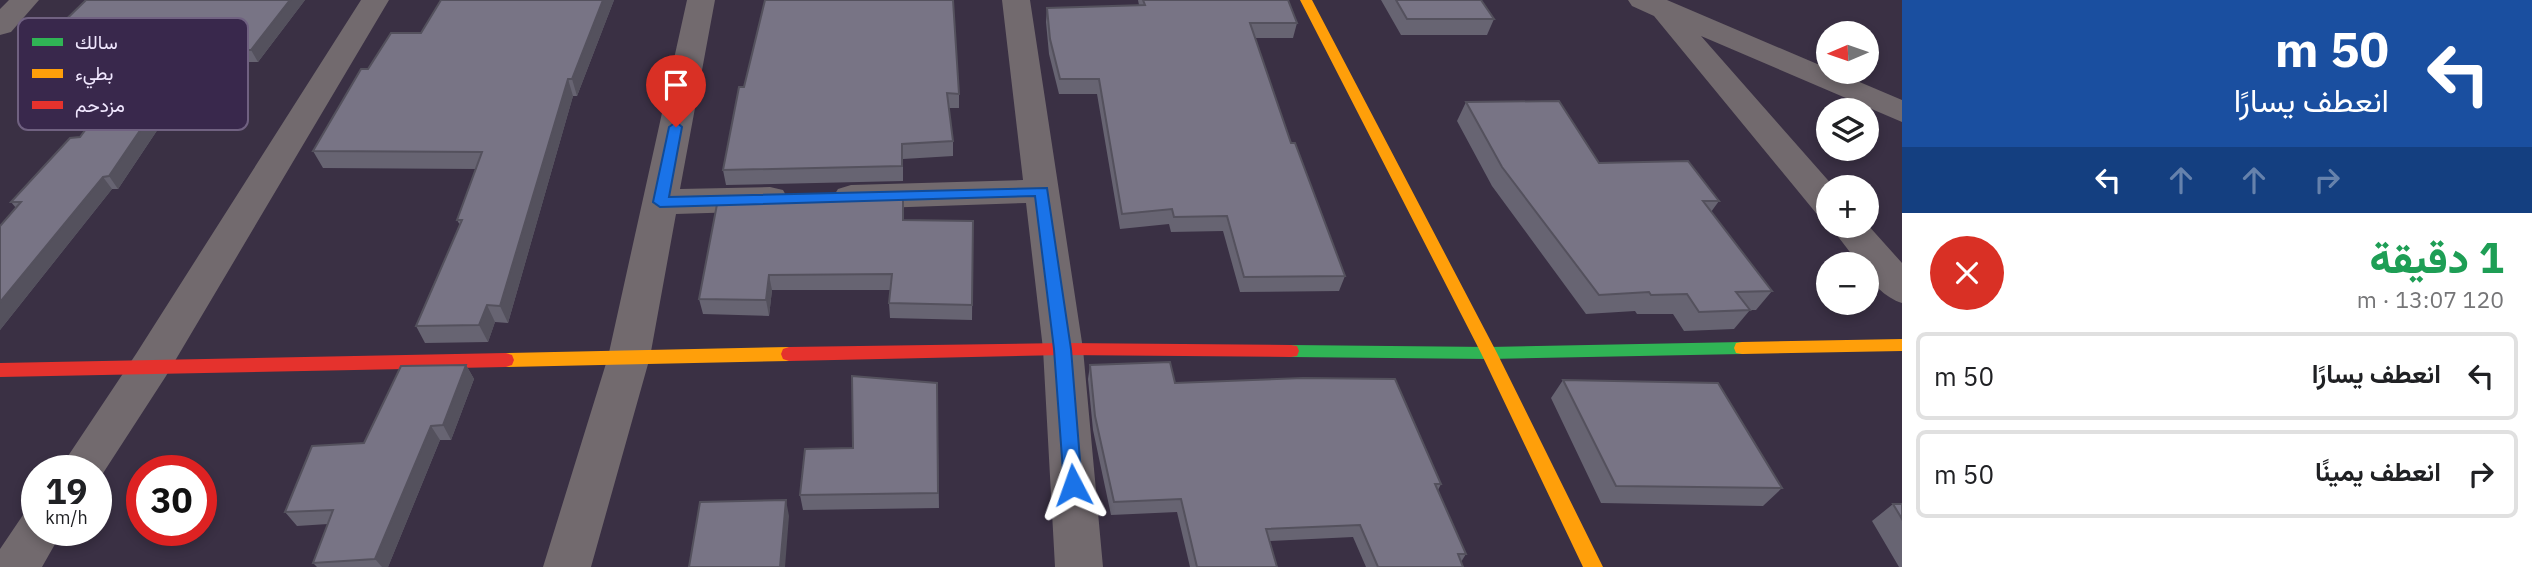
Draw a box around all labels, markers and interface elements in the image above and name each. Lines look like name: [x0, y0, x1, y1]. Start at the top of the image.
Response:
text: 50 m: [2275, 17, 2389, 80]
legend: [18, 18, 248, 130]
north arrow: [1816, 21, 1880, 84]
map controls: [1816, 21, 1879, 315]
icon: left: [2413, 28, 2504, 119]
text: سالك: [75, 30, 118, 54]
pin: [646, 55, 706, 127]
text: بطيء: [75, 61, 113, 89]
icon: arrive: [657, 66, 695, 104]
text: انعطف يسارًا: [2234, 79, 2389, 121]
text: مزدحم: [75, 93, 125, 118]
button: layers: [1816, 98, 1879, 161]
icon: left: [2089, 161, 2127, 199]
icon: ahead: [2162, 161, 2200, 199]
icon: ahead: [2235, 161, 2273, 199]
icon: right: [2308, 161, 2346, 199]
button: +: [1816, 175, 1879, 238]
text: 1 دقيقة: [2369, 230, 2504, 285]
button: close: [1930, 236, 2004, 310]
button: −: [1816, 252, 1879, 315]
text: 120 m · 13:07: [2357, 284, 2504, 314]
text: انعطف يسارًا: [2312, 356, 2441, 390]
icon: left: [2462, 357, 2500, 395]
text: 50 m: [1934, 359, 1994, 393]
position arrow: [1036, 448, 1110, 522]
text: انعطف يمينًا: [2315, 454, 2441, 488]
speed limit sign: 30: [126, 455, 217, 546]
icon: right: [2462, 455, 2500, 493]
text: 50 m: [1934, 457, 1994, 491]
text: 19: [45, 468, 88, 514]
text: km/h: [45, 506, 88, 529]

